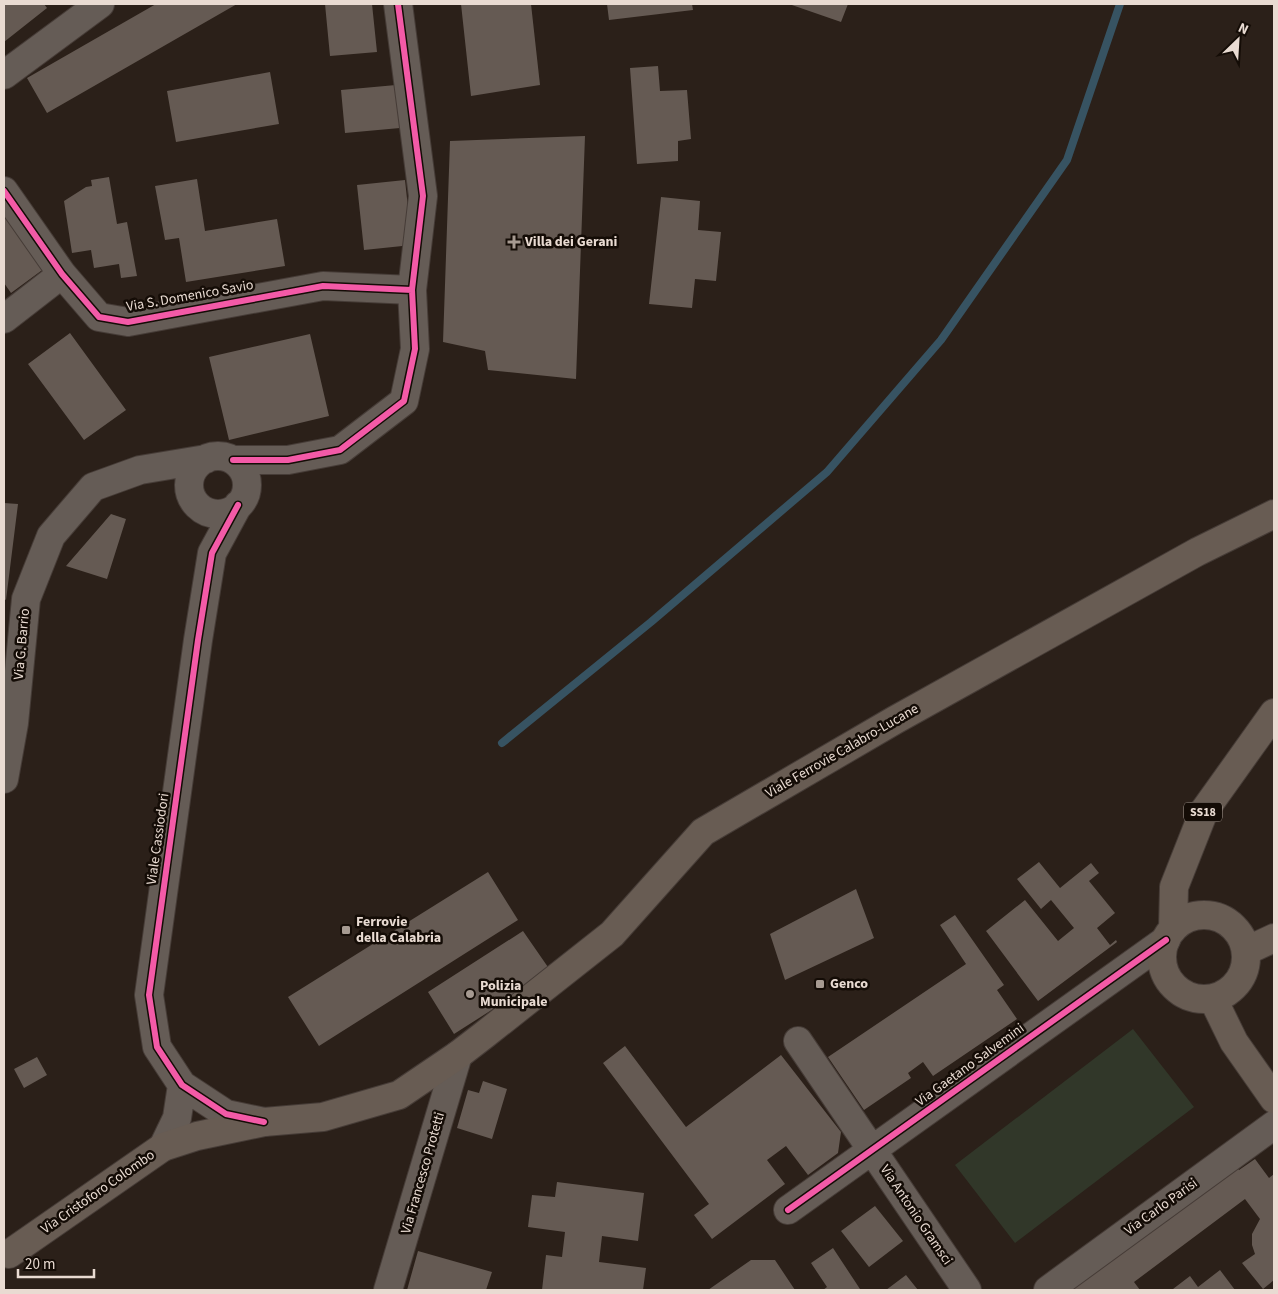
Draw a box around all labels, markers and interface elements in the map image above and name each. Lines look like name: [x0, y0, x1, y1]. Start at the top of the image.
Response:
north arrow: [1213, 15, 1263, 65]
text: N: [1235, 18, 1252, 40]
place label: Villa dei Gerani: [524, 232, 618, 252]
marker: Villa dei Gerani: [507, 235, 521, 249]
street label: Via S. Domenico Savio: [125, 275, 255, 317]
street label: Via G. Barrio: [9, 608, 35, 680]
street label: Viale Ferrovie Calabro-Lucane: [762, 699, 922, 803]
street label: Viale Cassiodori: [142, 792, 174, 886]
road number: SS18: [1184, 802, 1222, 822]
place label: Ferrovie della Calabria: [356, 912, 441, 948]
marker: Ferrovie della Calabria: [340, 924, 352, 936]
place label: Genco: [830, 974, 868, 994]
place label: Polizia Municipale: [480, 976, 547, 1012]
marker: Genco: [814, 978, 826, 990]
marker: Polizia Municipale: [464, 988, 476, 1000]
street label: Via Gaetano Salvemini: [911, 1019, 1029, 1111]
street label: Via Francesco Protetti: [396, 1110, 450, 1236]
street label: Via Cristoforo Colombo: [37, 1145, 159, 1239]
street label: Via Antonio Gramsci: [875, 1161, 957, 1269]
street label: Via Carlo Parisi: [1120, 1174, 1202, 1240]
scale bar: [18, 1246, 94, 1278]
text: 20 m: [25, 1254, 55, 1275]

